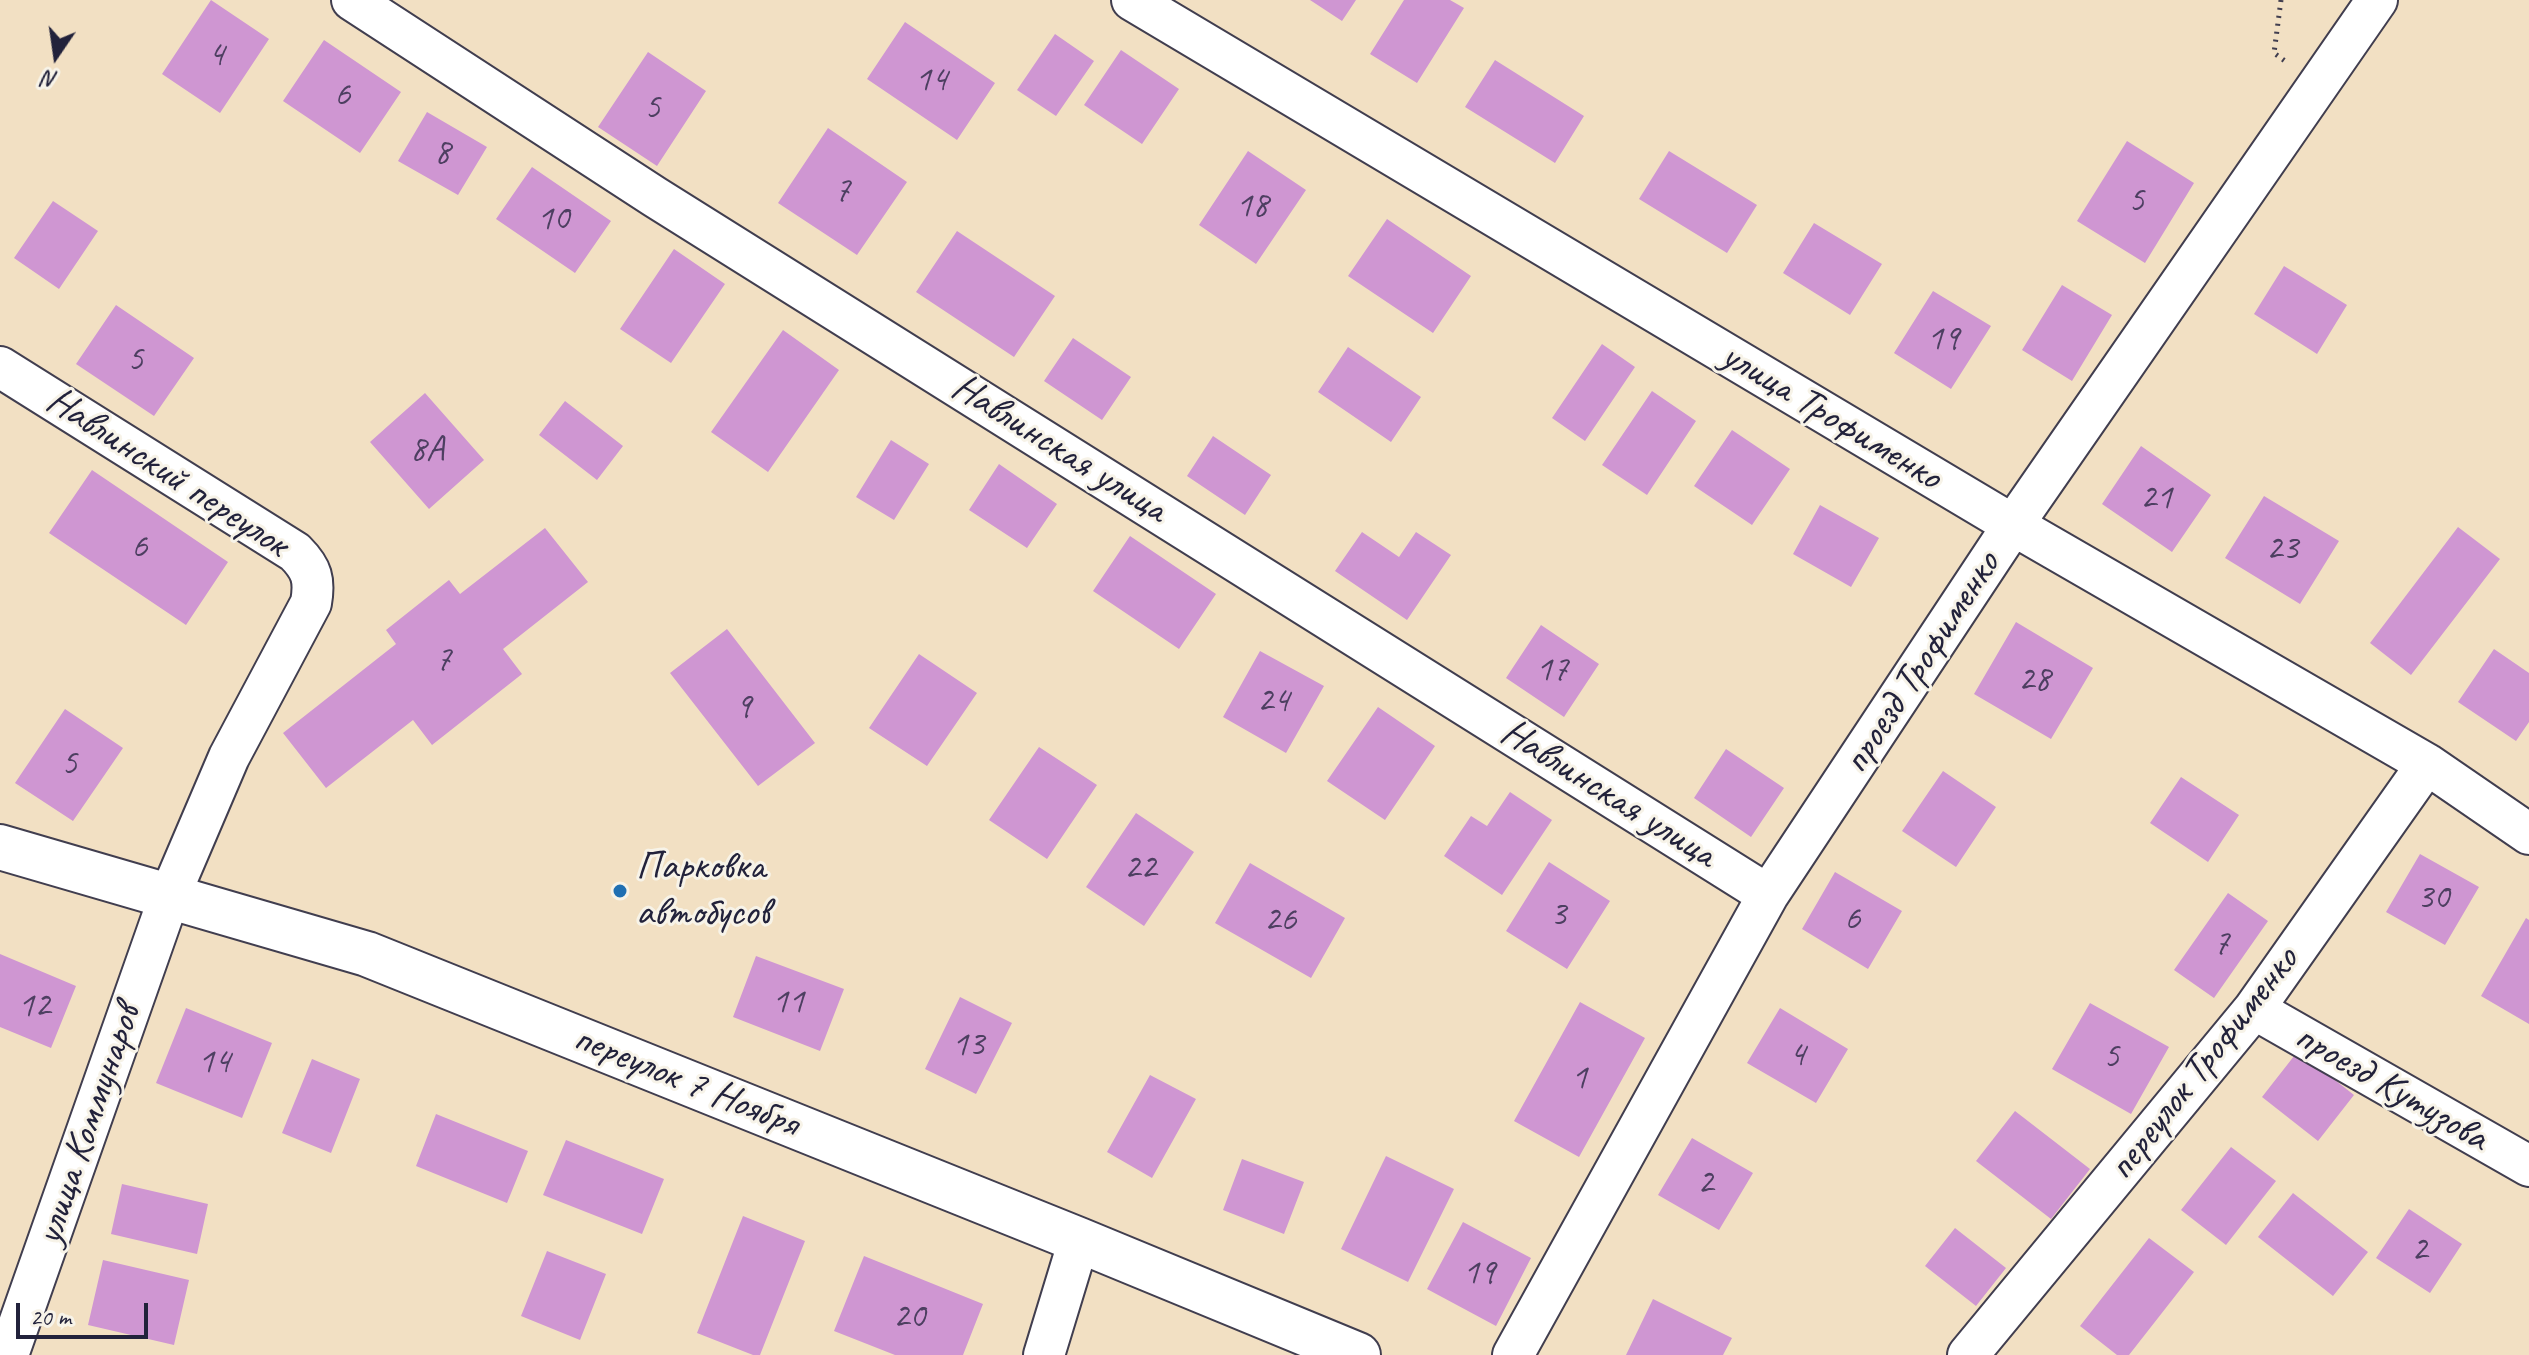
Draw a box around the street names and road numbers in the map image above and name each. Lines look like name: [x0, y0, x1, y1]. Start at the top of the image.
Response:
street label: улица Трофименко: [1712, 332, 1950, 502]
street label: Навлинская улица: [943, 364, 1175, 534]
street label: Навлинский переулок: [37, 377, 297, 569]
street label: проезд Трофименко: [1833, 543, 2011, 783]
street label: Навлинская улица: [1492, 709, 1724, 879]
street label: переулок Трофименко: [2098, 938, 2310, 1190]
street label: улица Коммунаров: [26, 999, 152, 1251]
street label: проезд Кутузова: [2286, 1013, 2496, 1163]
street label: переулок 7 Ноября: [566, 1015, 806, 1149]

